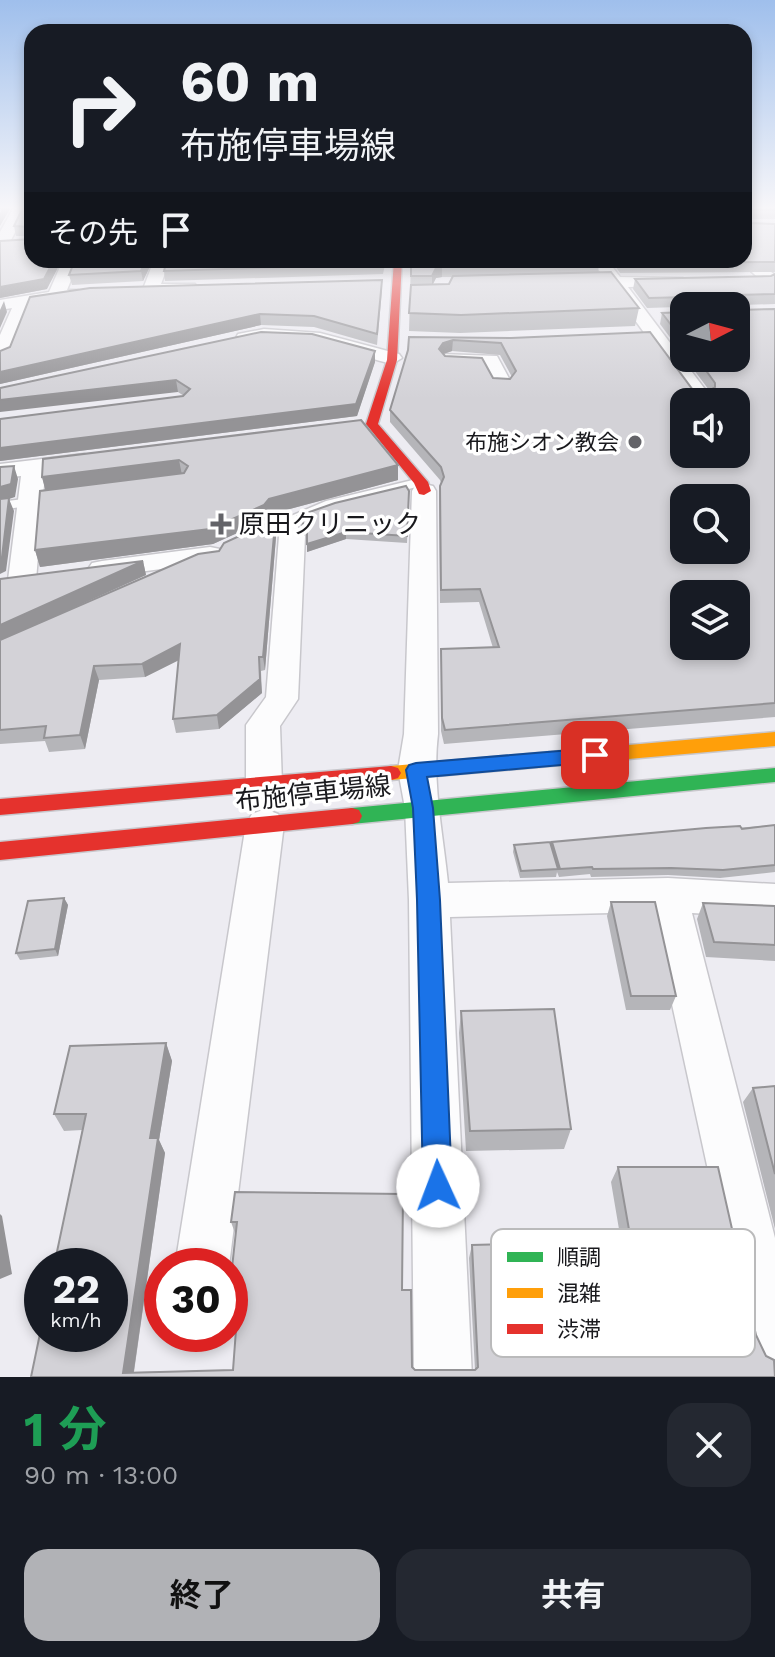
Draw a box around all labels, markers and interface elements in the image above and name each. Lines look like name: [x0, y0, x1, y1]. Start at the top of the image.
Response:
text: 60 m: [180, 49, 319, 115]
icon: right: [48, 56, 152, 160]
text: 布施停車場線: [180, 125, 396, 167]
icon: arrive: [154, 208, 198, 252]
text: その先: [48, 215, 138, 250]
north arrow: [670, 292, 750, 372]
map controls: [670, 292, 750, 660]
button: sound: [670, 388, 750, 468]
place label: 布施シオン教会: [465, 430, 619, 455]
marker: 布施シオン教会: [626, 433, 644, 451]
button: search: [670, 484, 750, 564]
place label: 原田クリニック: [239, 509, 421, 539]
marker: 原田クリニック: [210, 513, 232, 535]
button: layers: [670, 580, 750, 660]
pin: [561, 721, 629, 789]
icon: arrive: [573, 733, 617, 777]
street label: 布施停車場線: [234, 770, 392, 816]
position arrow: [396, 1144, 480, 1228]
legend: [491, 1229, 755, 1357]
text: 順調: [557, 1245, 601, 1270]
speed limit sign: 30: [144, 1248, 248, 1352]
text: 22: [52, 1266, 100, 1313]
text: 混雑: [557, 1281, 601, 1306]
text: km/h: [50, 1308, 102, 1332]
text: 渋滞: [557, 1317, 601, 1342]
text: 1 分: [24, 1401, 106, 1458]
button: close: [667, 1403, 751, 1487]
text: 90 m · 13:00: [24, 1460, 178, 1490]
button: 終了: [24, 1549, 380, 1641]
button: 共有: [396, 1549, 751, 1641]

